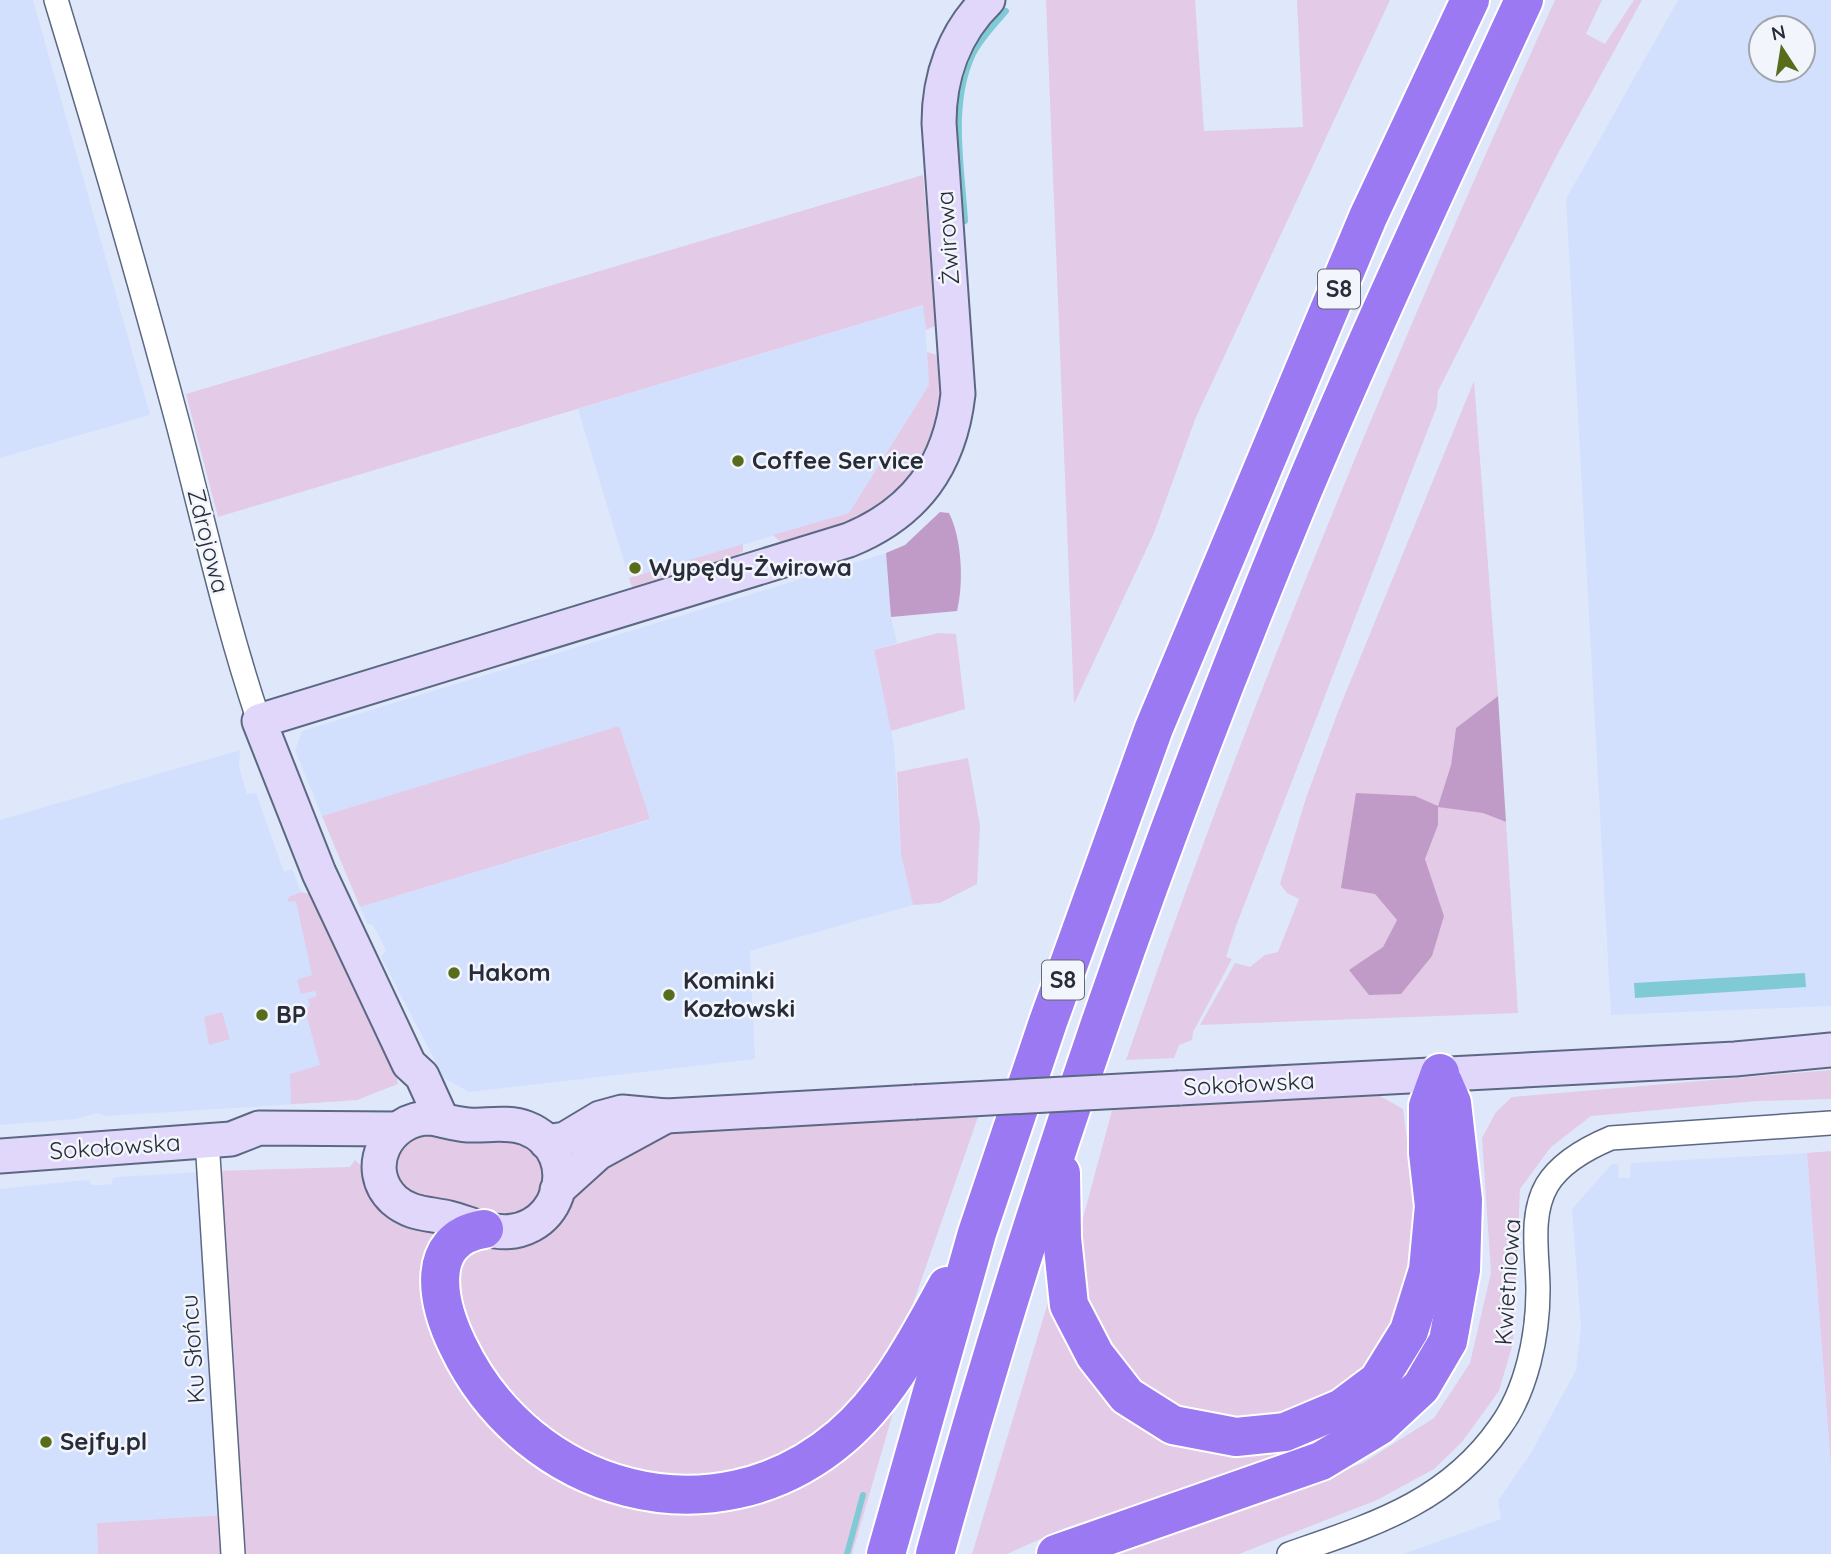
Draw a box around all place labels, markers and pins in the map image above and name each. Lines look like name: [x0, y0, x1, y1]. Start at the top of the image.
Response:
place label: Coffee Service: [752, 445, 924, 475]
marker: Coffee Service: [730, 453, 746, 469]
place label: Wypędy-Żwirowa: [649, 552, 852, 582]
marker: Wypędy-Żwirowa: [627, 560, 643, 576]
place label: Hakom: [468, 957, 551, 987]
marker: Hakom: [446, 965, 462, 981]
place label: Kominki Kozłowski: [683, 965, 795, 1023]
marker: Kominki Kozłowski: [661, 987, 677, 1003]
place label: BP: [276, 999, 306, 1029]
marker: BP: [254, 1007, 270, 1023]
place label: Sejfy.pl: [60, 1426, 147, 1456]
marker: Sejfy.pl: [38, 1434, 54, 1450]

